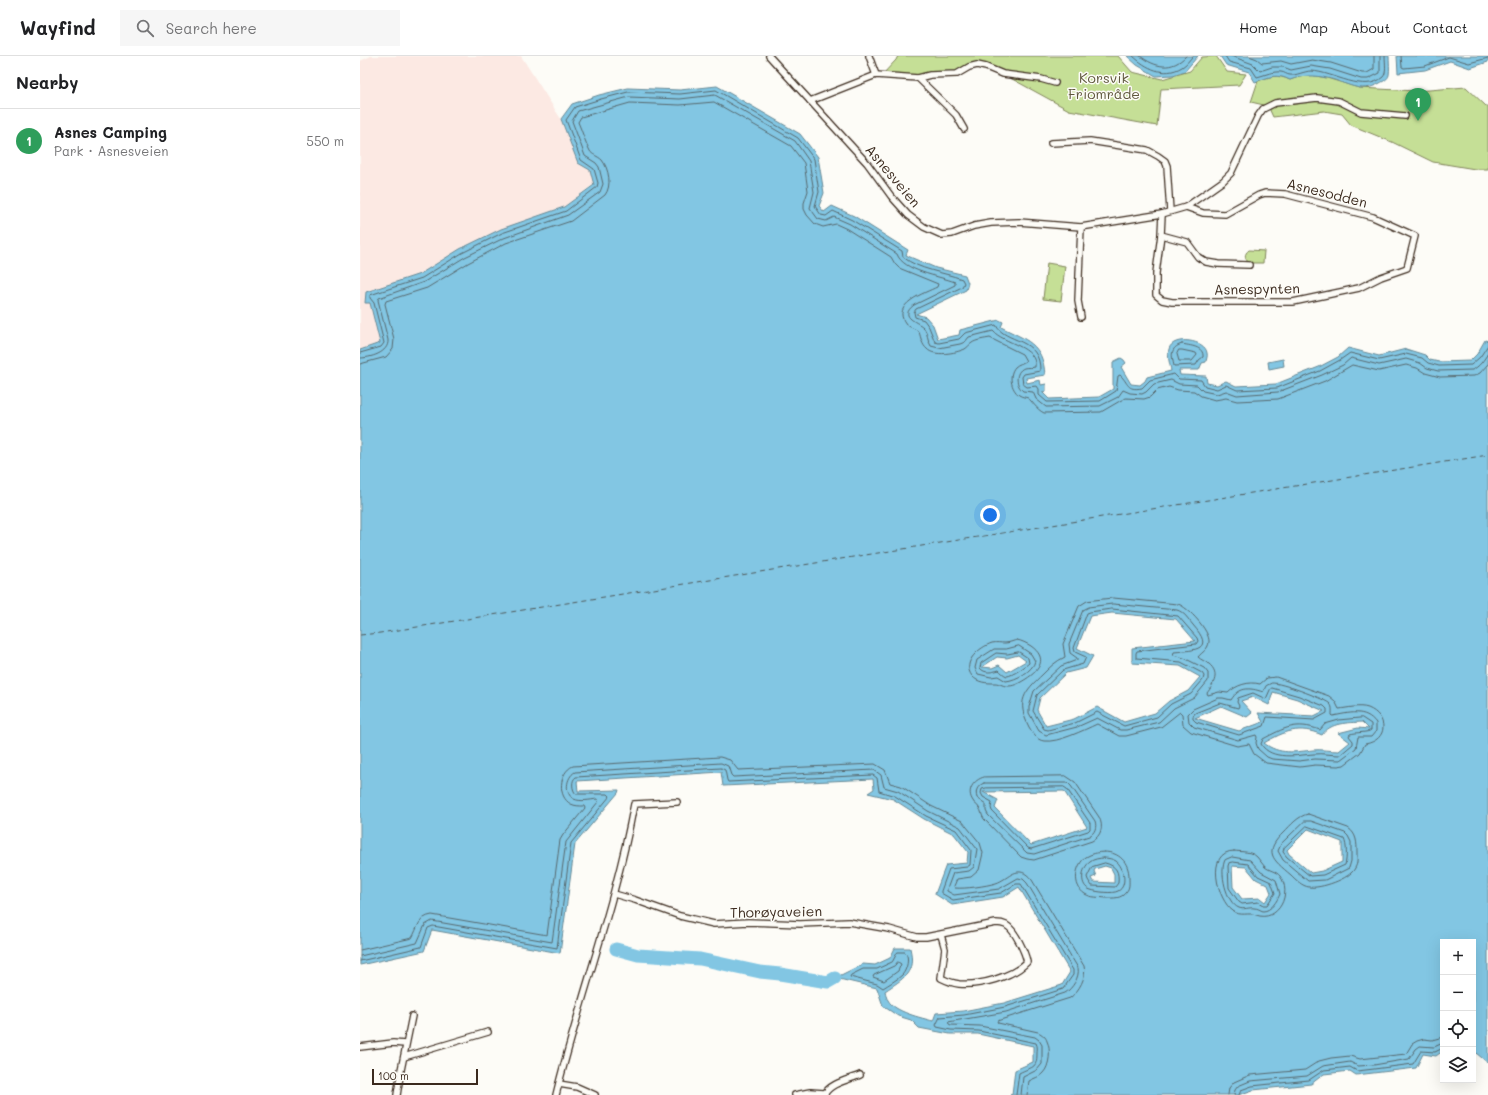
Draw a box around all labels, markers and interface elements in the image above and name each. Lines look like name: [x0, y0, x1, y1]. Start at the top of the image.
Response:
search box: [120, 10, 400, 46]
text: Wayfind: [20, 15, 96, 40]
icon: search: [134, 17, 156, 39]
text: Search here: [166, 18, 257, 38]
text: Home: [1239, 18, 1277, 37]
text: Map: [1299, 18, 1328, 37]
text: About: [1350, 18, 1391, 37]
text: Contact: [1413, 18, 1468, 37]
park label: Korsvik Friområde: [1068, 68, 1140, 103]
text: Nearby: [16, 71, 78, 93]
pin: 1: [1405, 88, 1431, 121]
text: Asnes Camping: [54, 122, 167, 142]
text: 1: [26, 132, 32, 149]
text: 550 m: [306, 132, 344, 149]
street label: Asnesveien: [862, 140, 925, 211]
text: Park · Asnesveien: [54, 142, 169, 159]
street label: Asnesodden: [1285, 173, 1369, 212]
street label: Asnespynten: [1214, 278, 1300, 299]
your location: [980, 505, 1000, 525]
street label: Thorøyaveien: [730, 901, 822, 922]
map controls: [1440, 939, 1476, 1083]
button: +: [1440, 939, 1476, 975]
button: −: [1440, 975, 1476, 1011]
button: locate: [1440, 1011, 1476, 1047]
button: layers: [1440, 1047, 1476, 1083]
scale bar: [372, 1067, 478, 1086]
text: 100 m: [378, 1068, 409, 1083]

